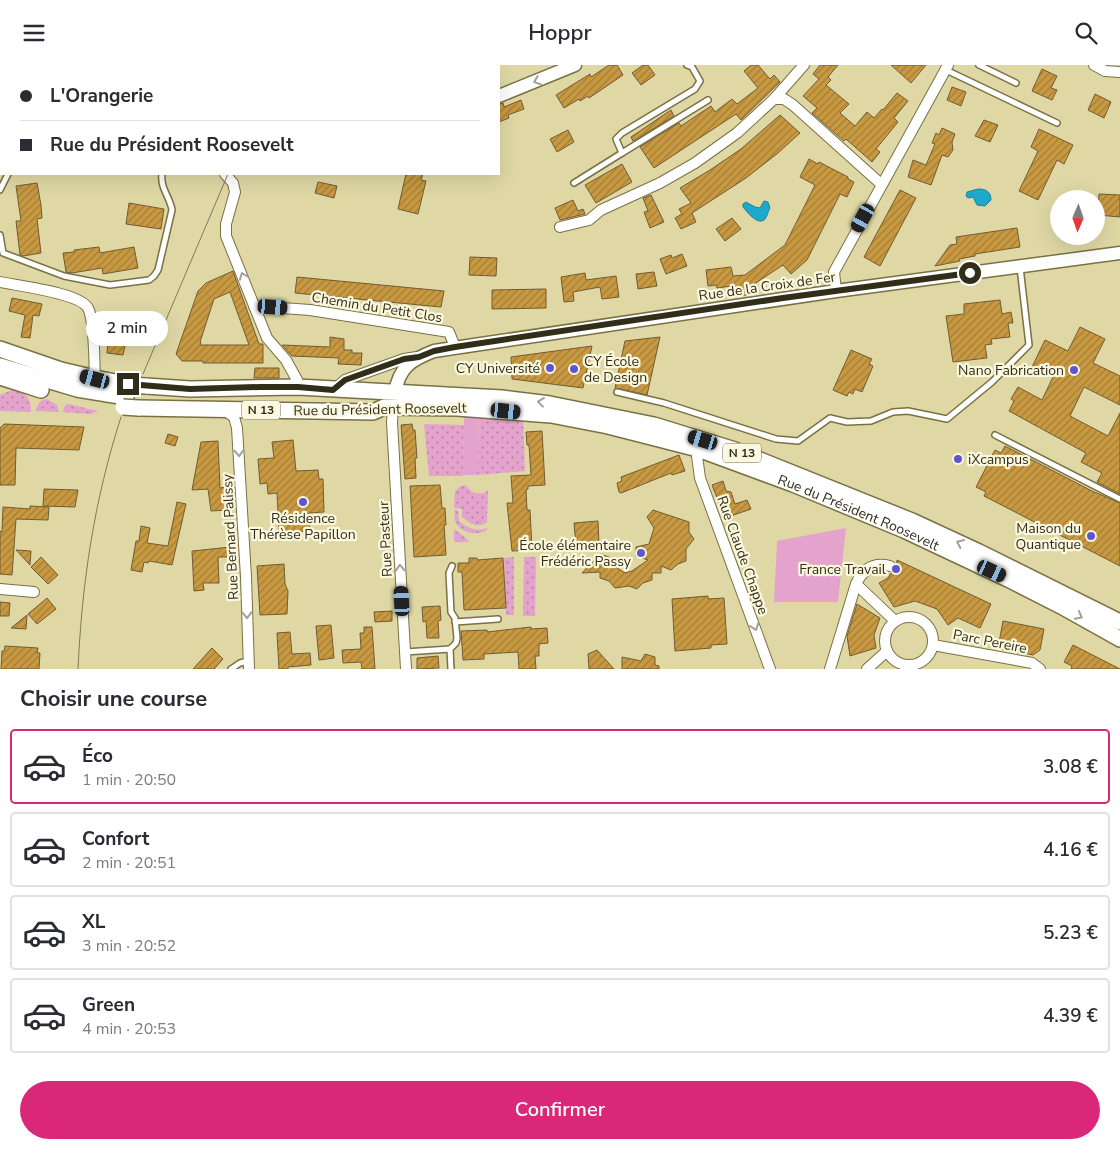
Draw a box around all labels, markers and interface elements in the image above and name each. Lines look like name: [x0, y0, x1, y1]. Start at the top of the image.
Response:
text: Hoppr: [528, 18, 592, 48]
icon: menu: [20, 19, 48, 47]
icon: search: [1072, 19, 1100, 47]
one-way arrow: [534, 75, 542, 85]
text: L'Orangerie: [50, 83, 153, 109]
text: Rue du Président Roosevelt: [50, 132, 293, 158]
north arrow: [1050, 190, 1105, 245]
map controls: [1050, 190, 1105, 245]
car: [849, 201, 876, 235]
route start: [959, 262, 981, 284]
street label: Rue de la Croix de Fer: [697, 267, 837, 306]
one-way arrow: [239, 272, 249, 281]
street label: Chemin du Petit Clos: [310, 288, 444, 327]
car: [257, 298, 288, 316]
callout: 2 min: [87, 311, 169, 347]
text: 2 min: [107, 317, 147, 339]
place label: CY École de Design: [584, 352, 647, 387]
place label: CY Université: [456, 359, 540, 378]
place label: Nano Fabrication: [958, 361, 1064, 380]
marker: CY Université: [544, 362, 556, 374]
marker: CY École de Design: [568, 363, 580, 375]
marker: Nano Fabrication: [1068, 364, 1080, 376]
car: [78, 368, 111, 390]
route end: [117, 373, 139, 395]
street label: Rue du Président Roosevelt: [293, 398, 467, 421]
one-way arrow: [537, 398, 546, 408]
road number: N 13: [242, 401, 280, 419]
car: [490, 402, 521, 420]
car: [686, 428, 719, 452]
road number: N 13: [723, 443, 761, 463]
one-way arrow: [233, 449, 244, 457]
place label: iXcampus: [968, 450, 1029, 469]
marker: iXcampus: [952, 453, 964, 465]
street label: Rue du Président Roosevelt: [775, 470, 942, 555]
street label: Rue Bernard Palissy: [218, 473, 243, 600]
street label: Rue Claude Chappe: [712, 493, 773, 617]
marker: Résidence Thérèse Papillon: [297, 496, 309, 508]
street label: Rue Pasteur: [374, 501, 397, 577]
place label: Résidence Thérèse Papillon: [250, 509, 356, 544]
place label: Maison du Quantique: [1015, 519, 1081, 554]
marker: Maison du Quantique: [1085, 530, 1097, 542]
place label: École élémentaire Frédéric Passy: [519, 536, 632, 571]
one-way arrow: [956, 539, 965, 549]
marker: École élémentaire Frédéric Passy: [635, 547, 647, 559]
car: [975, 558, 1008, 584]
place label: France Travail: [799, 560, 887, 579]
marker: France Travail: [890, 563, 902, 575]
one-way arrow: [395, 564, 406, 572]
car: [393, 586, 410, 616]
one-way arrow: [1074, 609, 1083, 619]
one-way arrow: [242, 612, 253, 620]
one-way arrow: [749, 623, 759, 631]
street label: Parc Pereire: [951, 625, 1028, 658]
text: Choisir une course: [20, 684, 207, 714]
text: Éco: [82, 743, 113, 769]
icon: car: [22, 744, 67, 789]
text: 3.08 €: [1043, 754, 1098, 780]
text: 1 min · 20:50: [82, 769, 176, 791]
text: Confort: [82, 826, 149, 852]
icon: car: [22, 827, 67, 872]
text: 4.16 €: [1043, 837, 1098, 863]
text: 2 min · 20:51: [82, 852, 176, 874]
text: XL: [82, 909, 105, 935]
icon: car: [22, 910, 67, 955]
text: 5.23 €: [1043, 920, 1098, 946]
text: 3 min · 20:52: [82, 935, 176, 957]
text: Green: [82, 992, 135, 1018]
icon: car: [22, 993, 67, 1038]
text: 4.39 €: [1043, 1003, 1098, 1029]
text: 4 min · 20:53: [82, 1018, 176, 1040]
button: Confirmer: [20, 1081, 1100, 1139]

